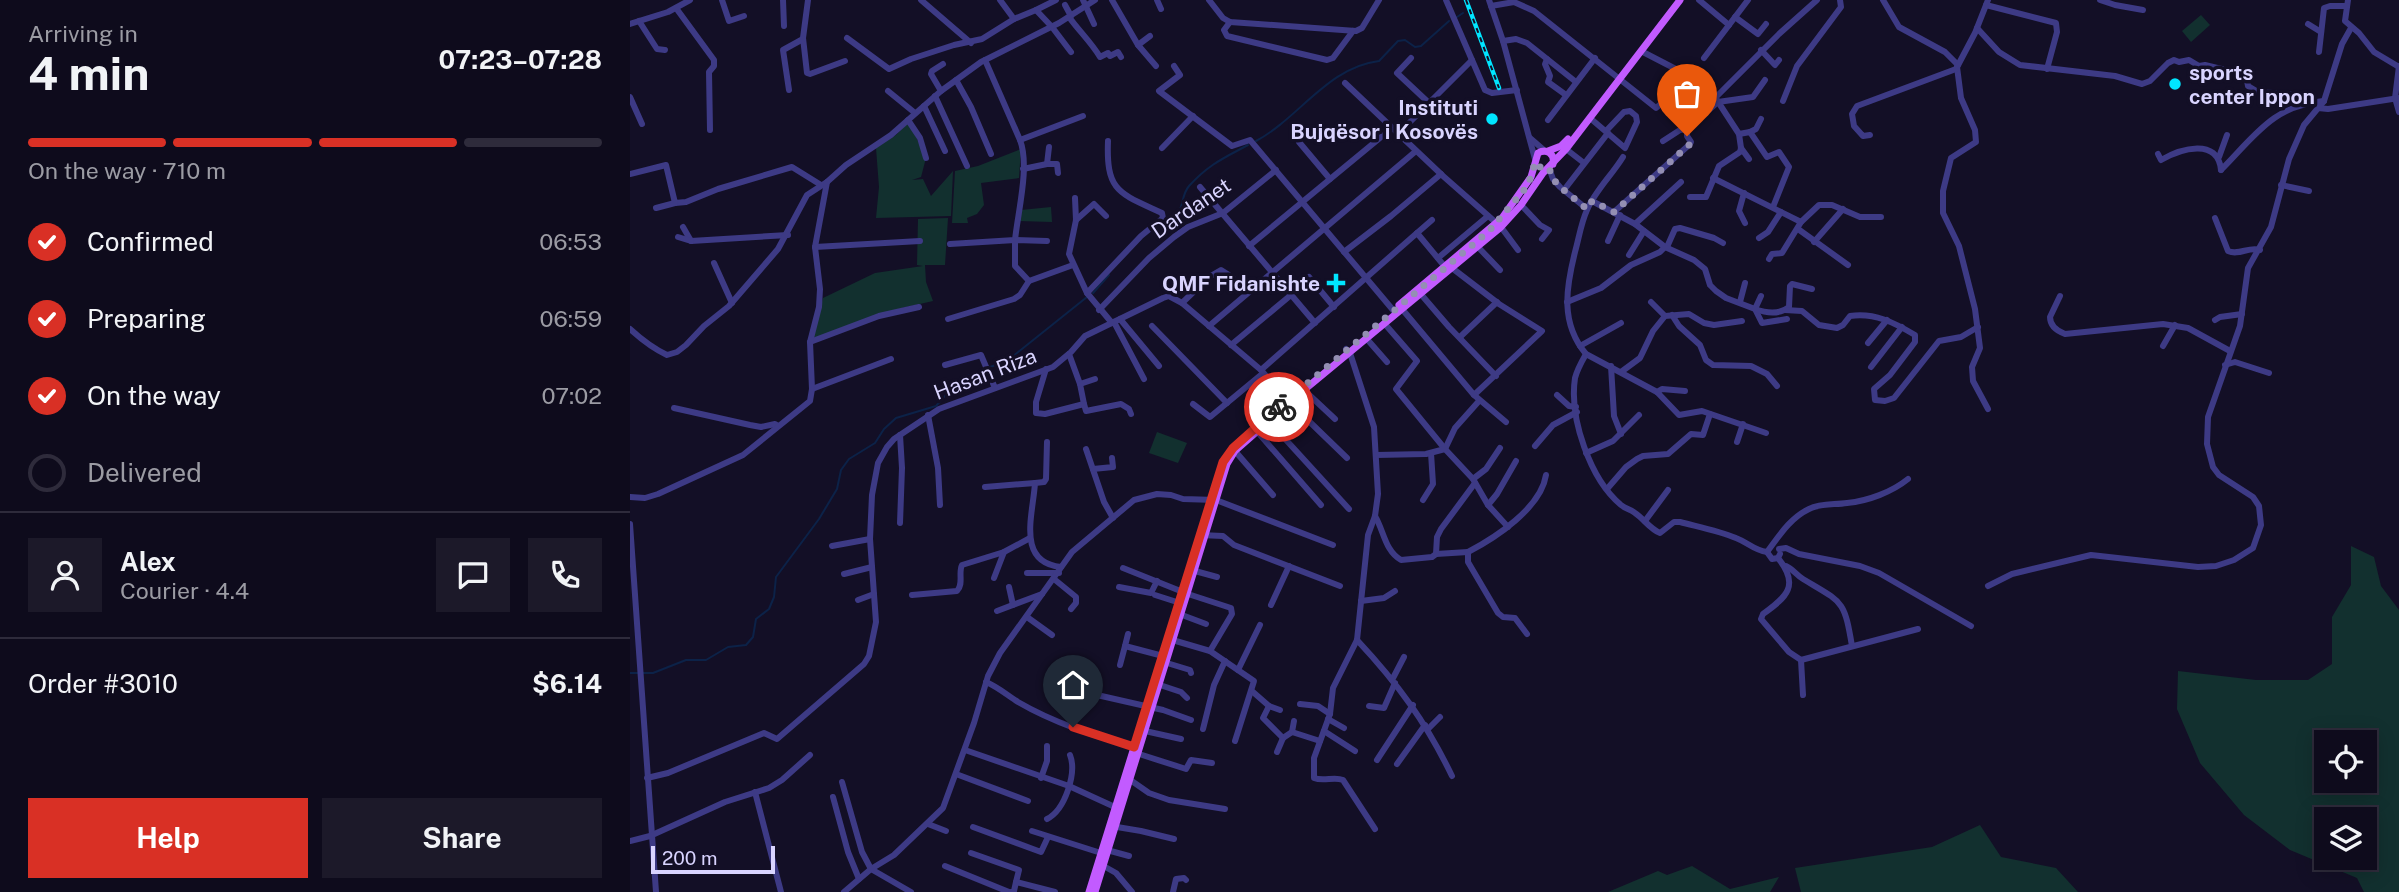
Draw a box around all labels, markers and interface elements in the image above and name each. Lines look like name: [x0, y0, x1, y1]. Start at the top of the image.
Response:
text: Arriving in: [28, 20, 138, 47]
text: 07:23–07:28: [439, 44, 602, 75]
text: 4 min: [28, 46, 149, 100]
place label: sports center Ippon: [2189, 60, 2315, 109]
pin: [1657, 64, 1717, 136]
icon: bag: [1668, 75, 1706, 113]
marker: sports center Ippon: [2167, 76, 2183, 92]
place label: Instituti Bujqësor i Kosovës: [1290, 95, 1478, 144]
marker: Instituti Bujqësor i Kosovës: [1484, 111, 1500, 127]
text: On the way · 710 m: [28, 157, 226, 184]
street label: Dardanet: [1147, 172, 1235, 244]
icon: check: [28, 223, 66, 261]
text: Confirmed: [87, 226, 214, 257]
text: 06:53: [539, 228, 602, 255]
place label: QMF Fidanishte: [1162, 271, 1320, 296]
marker: QMF Fidanishte: [1326, 273, 1346, 293]
icon: check: [28, 300, 66, 338]
text: Preparing: [87, 303, 206, 334]
text: 06:59: [539, 305, 602, 332]
street label: Hasan Riza: [930, 343, 1040, 405]
courier: [1244, 372, 1314, 442]
icon: check: [28, 377, 66, 415]
text: On the way: [87, 380, 221, 411]
text: 07:02: [542, 382, 602, 409]
icon: bike: [1260, 388, 1298, 426]
text: Delivered: [87, 457, 202, 488]
button: person: [28, 538, 102, 612]
button: chat: [436, 538, 510, 612]
button: phone: [528, 538, 602, 612]
text: Alex: [120, 546, 176, 577]
text: Courier · 4.4: [120, 577, 249, 604]
pin: [1043, 655, 1103, 727]
icon: home: [1054, 666, 1092, 704]
text: Order #3010: [28, 668, 178, 699]
text: $6.14: [532, 668, 602, 699]
map controls: [2314, 730, 2377, 870]
button: locate: [2314, 730, 2377, 793]
button: Help: [28, 798, 308, 878]
button: Share: [322, 798, 602, 878]
button: layers: [2314, 807, 2377, 870]
scale bar: [651, 843, 775, 875]
text: 200 m: [662, 847, 718, 869]

